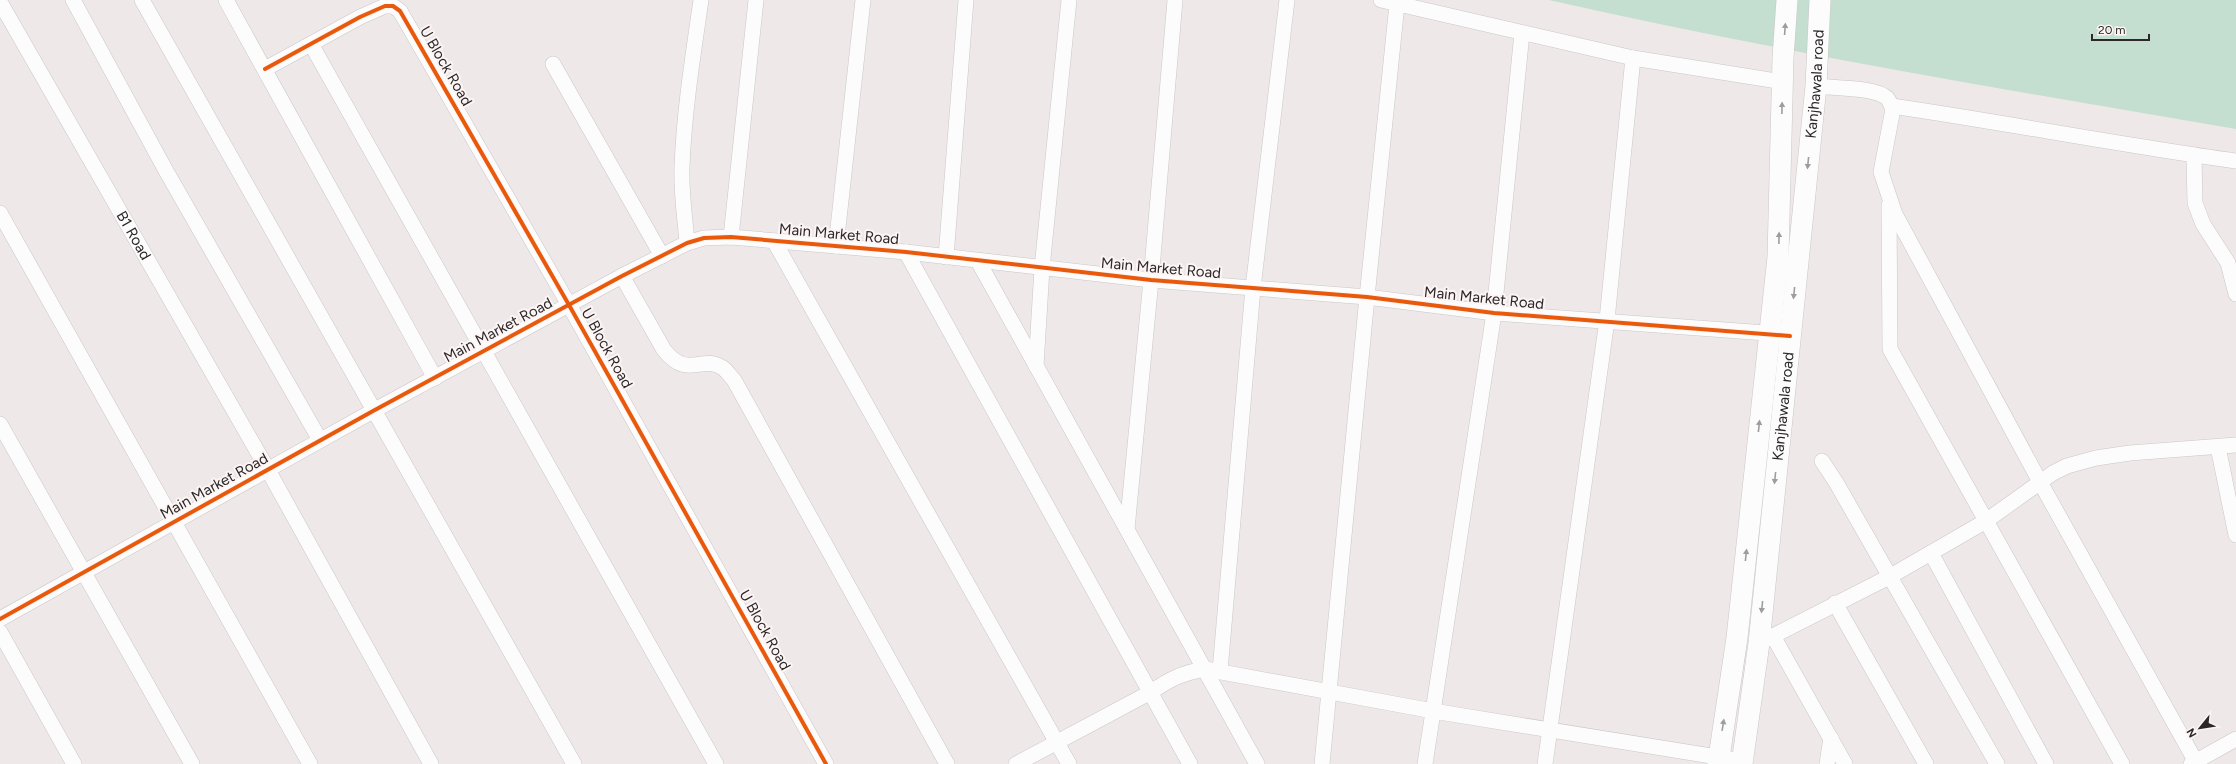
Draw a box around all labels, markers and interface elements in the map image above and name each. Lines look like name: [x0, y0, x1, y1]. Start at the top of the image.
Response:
scale bar: [2092, 16, 2149, 42]
street label: U Block Road: [416, 23, 476, 109]
one-way arrow: [1782, 23, 1789, 35]
text: 20 m: [2098, 23, 2126, 37]
street label: Kanjhawala road: [1802, 29, 1828, 139]
one-way arrow: [1779, 101, 1785, 114]
one-way arrow: [1804, 157, 1811, 169]
street label: B1 Road: [113, 208, 155, 263]
street label: Main Market Road: [778, 220, 900, 248]
one-way arrow: [1776, 231, 1782, 244]
street label: Main Market Road: [1100, 254, 1222, 282]
street label: Main Market Road: [1423, 283, 1545, 313]
one-way arrow: [1791, 286, 1797, 299]
street label: Main Market Road: [441, 294, 555, 366]
street label: U Block Road: [578, 305, 636, 391]
street label: Kanjhawala road: [1769, 351, 1798, 462]
one-way arrow: [1756, 420, 1763, 432]
street label: Main Market Road: [157, 449, 271, 523]
one-way arrow: [1772, 472, 1779, 484]
one-way arrow: [1742, 549, 1749, 561]
street label: U Block Road: [736, 587, 794, 673]
one-way arrow: [1759, 601, 1766, 613]
north arrow: [2180, 708, 2220, 748]
one-way arrow: [1721, 719, 1727, 732]
text: N: [2184, 726, 2200, 740]

